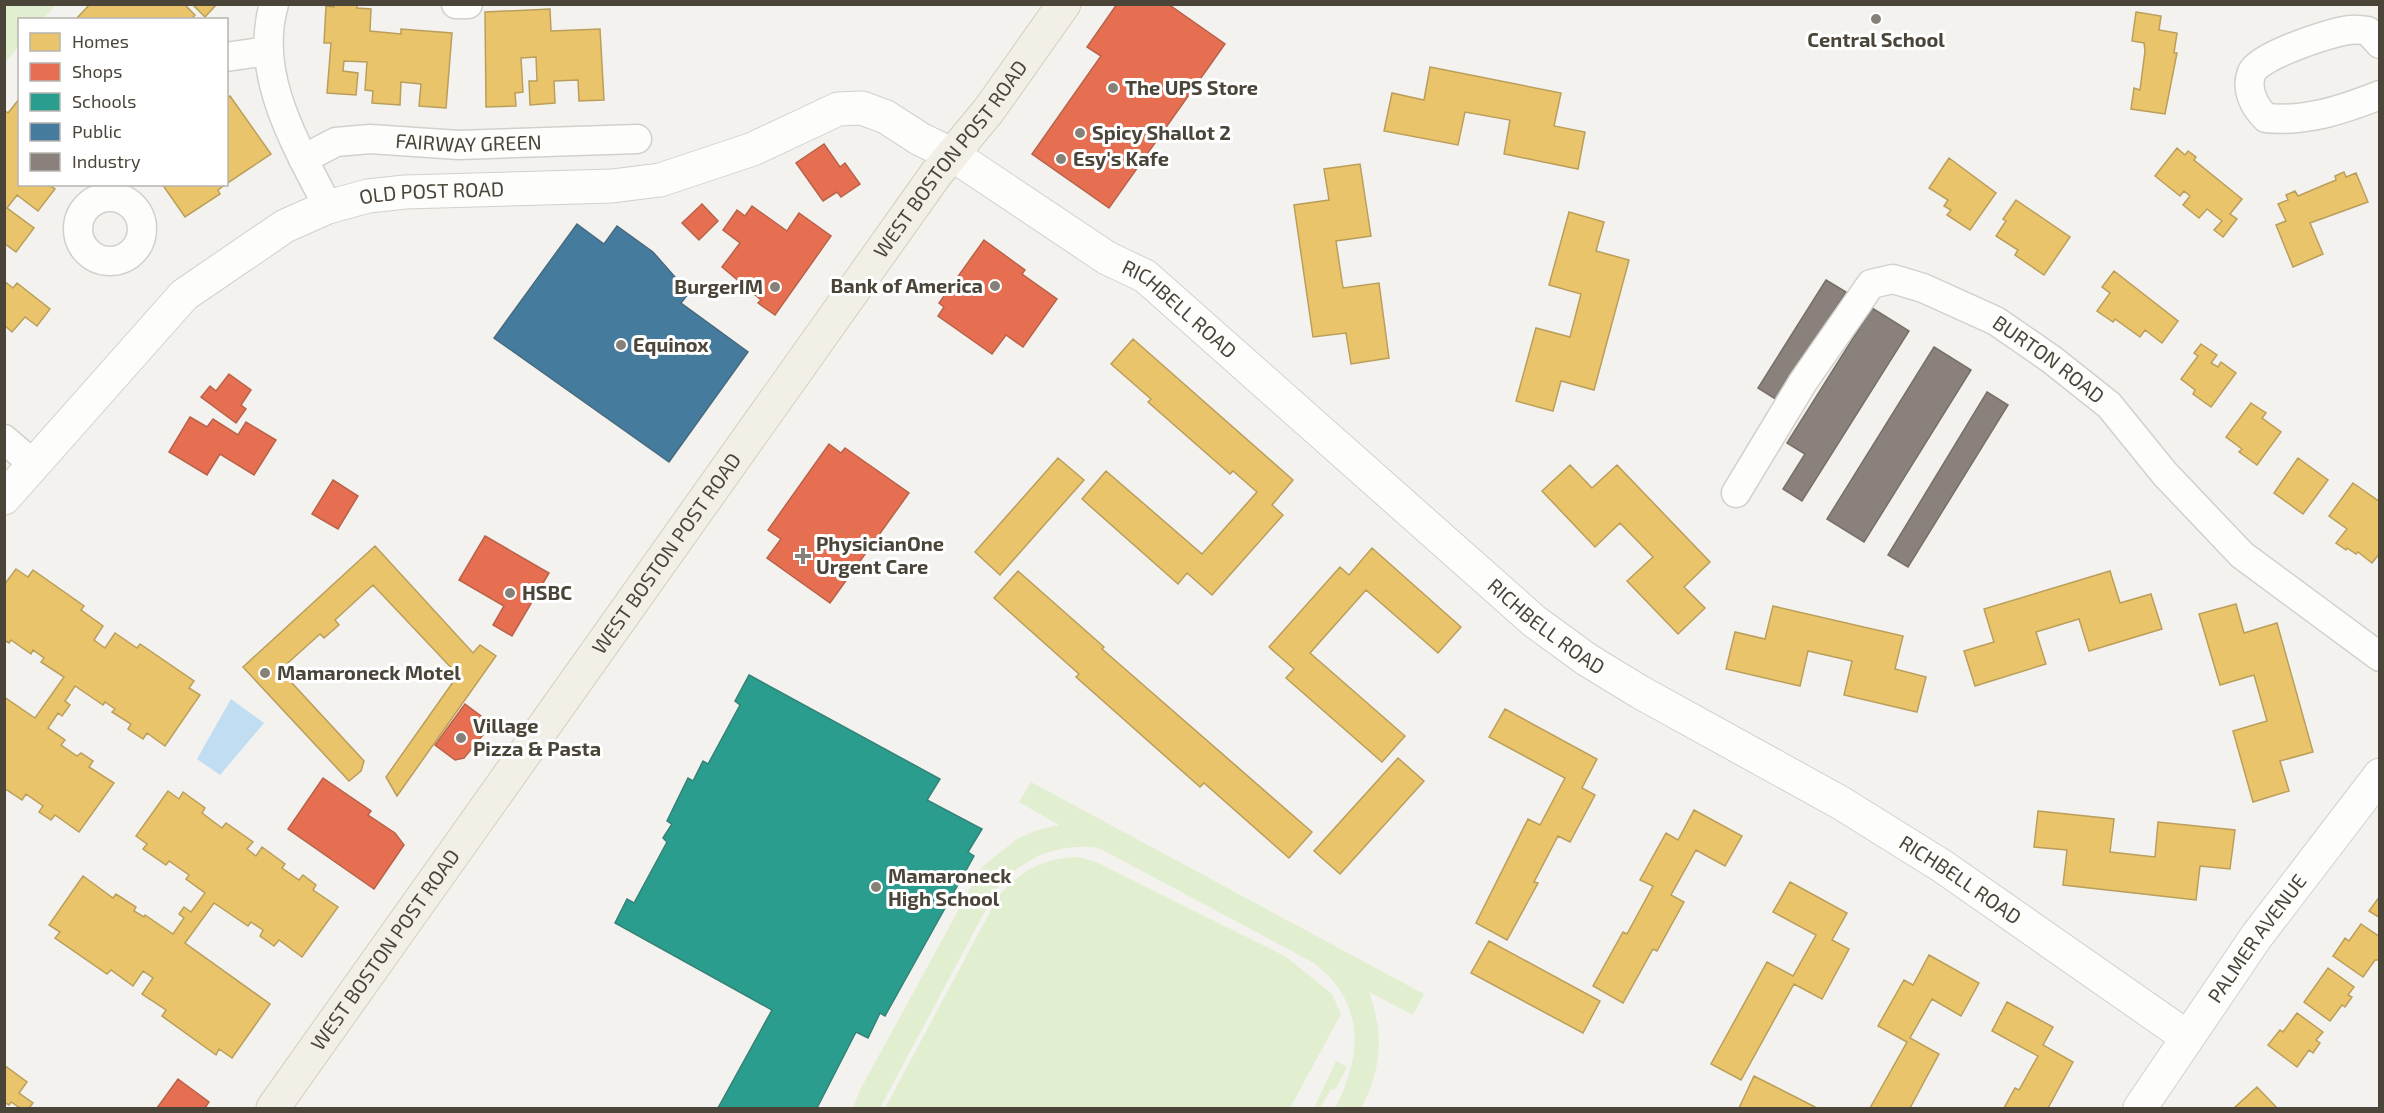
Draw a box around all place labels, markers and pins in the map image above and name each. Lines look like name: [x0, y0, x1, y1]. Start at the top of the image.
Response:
marker: Central School: [1869, 12, 1883, 26]
place label: Central School: [1807, 27, 1945, 51]
place label: The UPS Store: [1125, 75, 1258, 99]
marker: The UPS Store: [1106, 81, 1120, 95]
place label: Spicy Shallot 2: [1092, 120, 1231, 145]
marker: Spicy Shallot 2: [1073, 126, 1087, 140]
place label: Esy's Kafe: [1073, 146, 1169, 171]
marker: Esy's Kafe: [1054, 152, 1068, 166]
place label: Bank of America: [830, 273, 983, 297]
place label: BurgerIM: [674, 274, 763, 298]
marker: Bank of America: [988, 279, 1002, 293]
marker: BurgerIM: [768, 280, 782, 294]
place label: Equinox: [633, 332, 709, 356]
marker: Equinox: [614, 338, 628, 352]
place label: PhysicianOne Urgent Care: [816, 531, 944, 578]
marker: PhysicianOne Urgent Care: [794, 547, 812, 565]
place label: HSBC: [522, 580, 572, 604]
marker: HSBC: [503, 586, 517, 600]
place label: Mamaroneck Motel: [277, 660, 461, 684]
marker: Mamaroneck Motel: [258, 666, 272, 680]
place label: Village Pizza & Pasta: [473, 713, 601, 760]
marker: Village Pizza & Pasta: [454, 731, 468, 745]
place label: Mamaroneck High School: [888, 863, 1012, 910]
marker: Mamaroneck High School: [869, 880, 883, 894]

